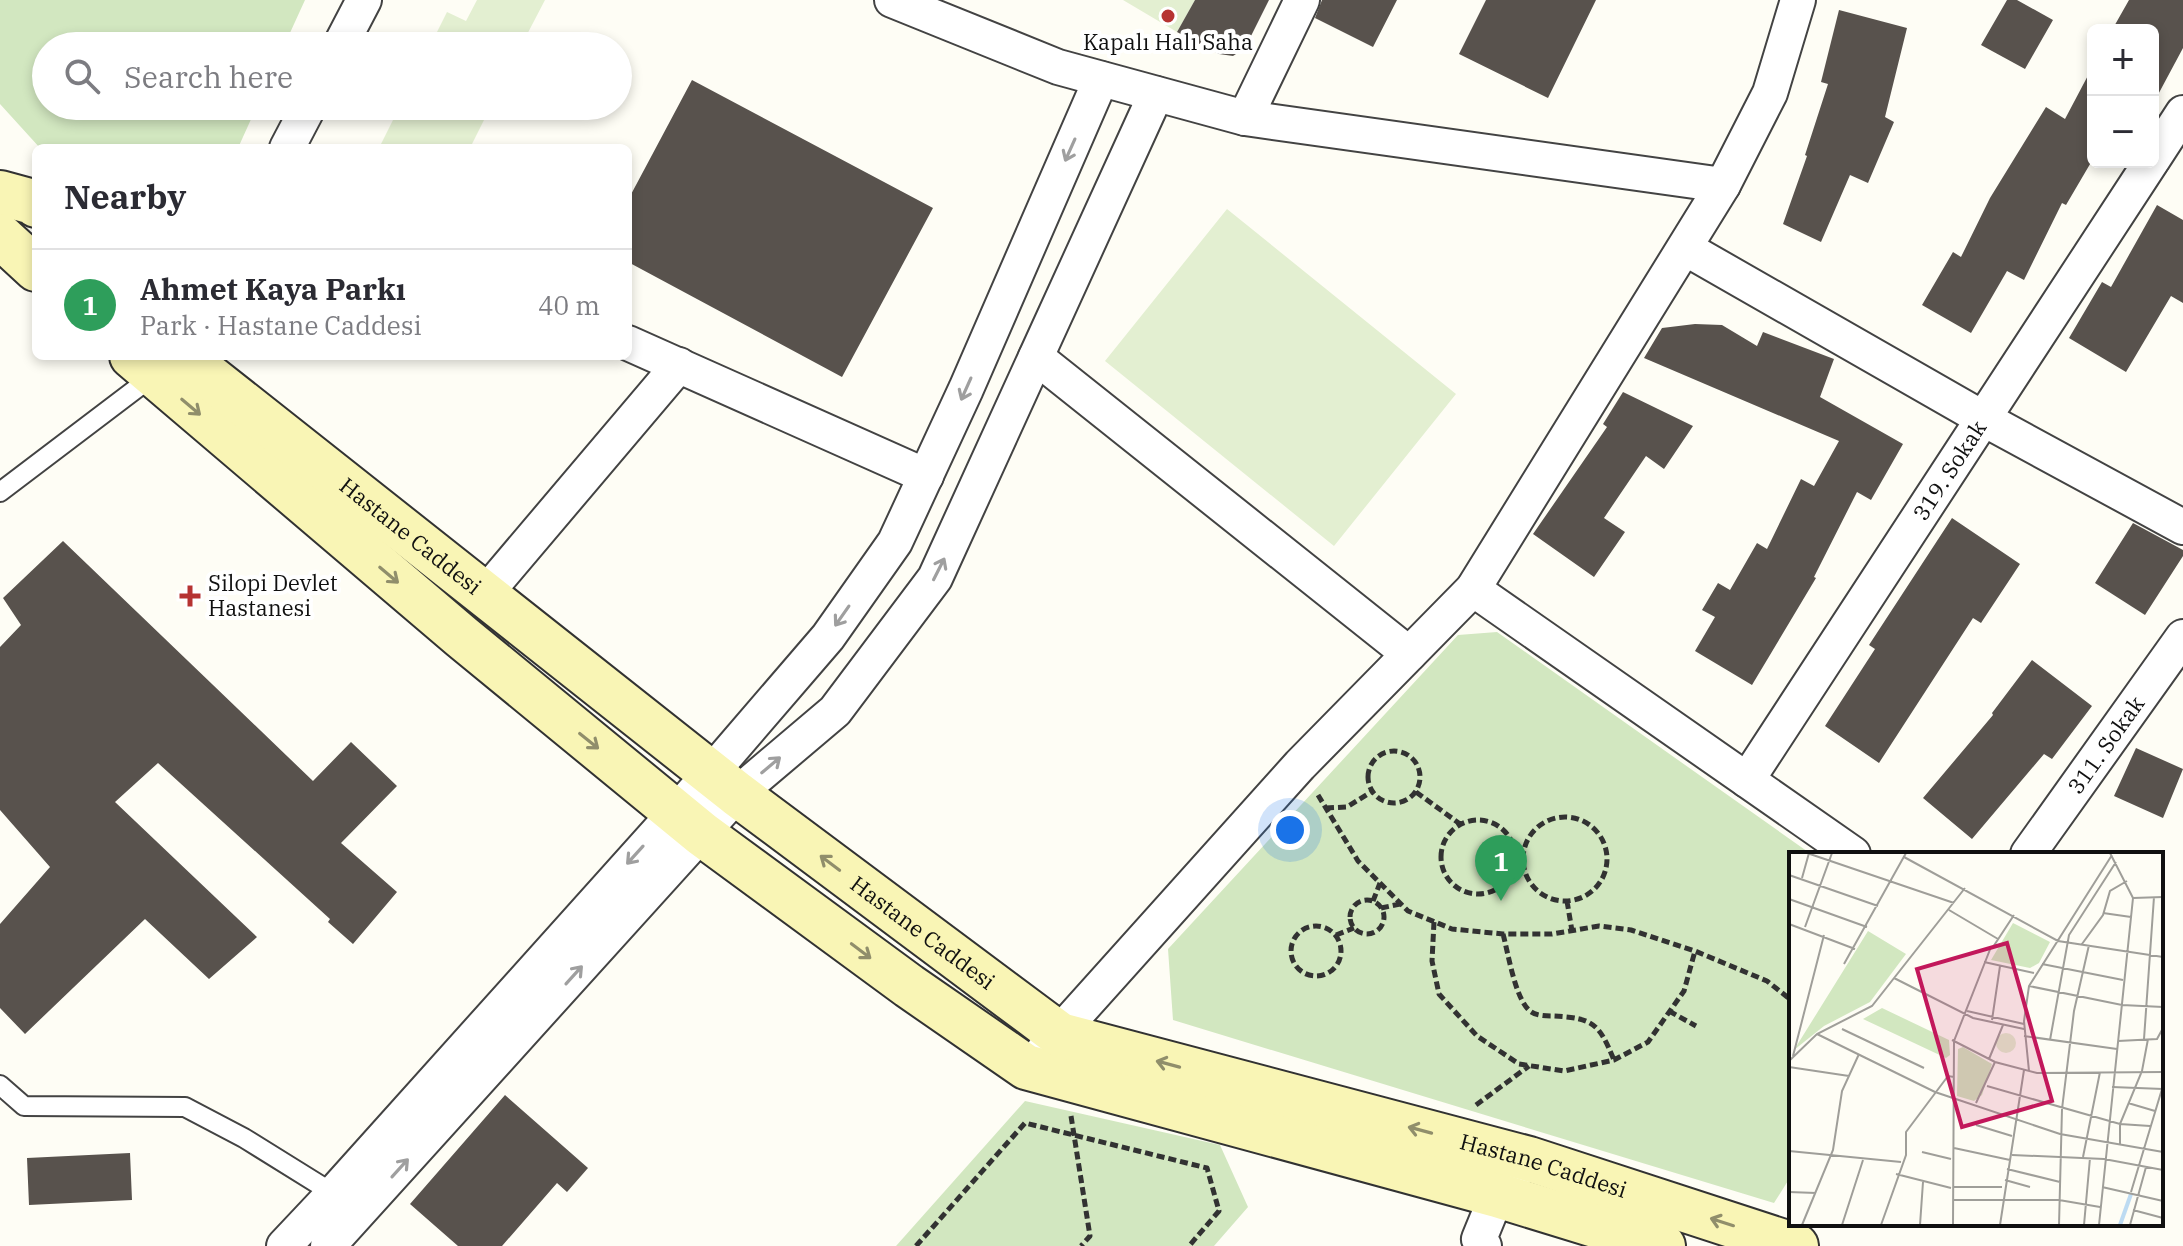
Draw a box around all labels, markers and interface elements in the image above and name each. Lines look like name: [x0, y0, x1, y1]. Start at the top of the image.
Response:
marker: Kapalı Halı Saha: [1159, 7, 1177, 25]
map controls: [2087, 24, 2159, 168]
button: +: [2087, 24, 2159, 96]
place label: Kapalı Halı Saha: [1083, 27, 1253, 56]
search box: [32, 32, 632, 120]
icon: search: [60, 54, 104, 98]
text: Search here: [124, 57, 293, 96]
button: −: [2087, 96, 2159, 168]
one-way arrow: [1061, 138, 1076, 162]
text: Nearby: [64, 174, 186, 218]
text: Ahmet Kaya Parkı: [140, 269, 406, 308]
text: 1: [82, 288, 98, 322]
text: 40 m: [538, 288, 600, 322]
text: Park · Hastane Caddesi: [140, 308, 422, 342]
one-way arrow: [958, 376, 973, 400]
one-way arrow: [180, 398, 200, 416]
street label: 319. Sokak: [1906, 414, 1992, 526]
street label: Hastane Caddesi: [334, 470, 488, 601]
one-way arrow: [932, 558, 947, 582]
one-way arrow: [378, 566, 399, 584]
place label: Silopi Devlet Hastanesi: [208, 568, 338, 622]
marker: Silopi Devlet Hastanesi: [179, 585, 201, 607]
one-way arrow: [834, 605, 850, 627]
street label: 311. Sokak: [2061, 690, 2150, 799]
one-way arrow: [578, 732, 599, 750]
one-way arrow: [760, 756, 781, 774]
your location: [1270, 810, 1310, 850]
pin: 1: [1475, 835, 1527, 901]
one-way arrow: [626, 845, 645, 865]
inset map: [1789, 852, 2163, 1226]
one-way arrow: [819, 854, 841, 871]
street label: Hastane Caddesi: [845, 869, 1001, 996]
one-way arrow: [850, 943, 872, 960]
one-way arrow: [565, 965, 584, 985]
one-way arrow: [1156, 1055, 1182, 1070]
one-way arrow: [1407, 1122, 1433, 1137]
street label: Hastane Caddesi: [1457, 1126, 1631, 1204]
one-way arrow: [390, 1158, 408, 1178]
one-way arrow: [1710, 1214, 1735, 1229]

